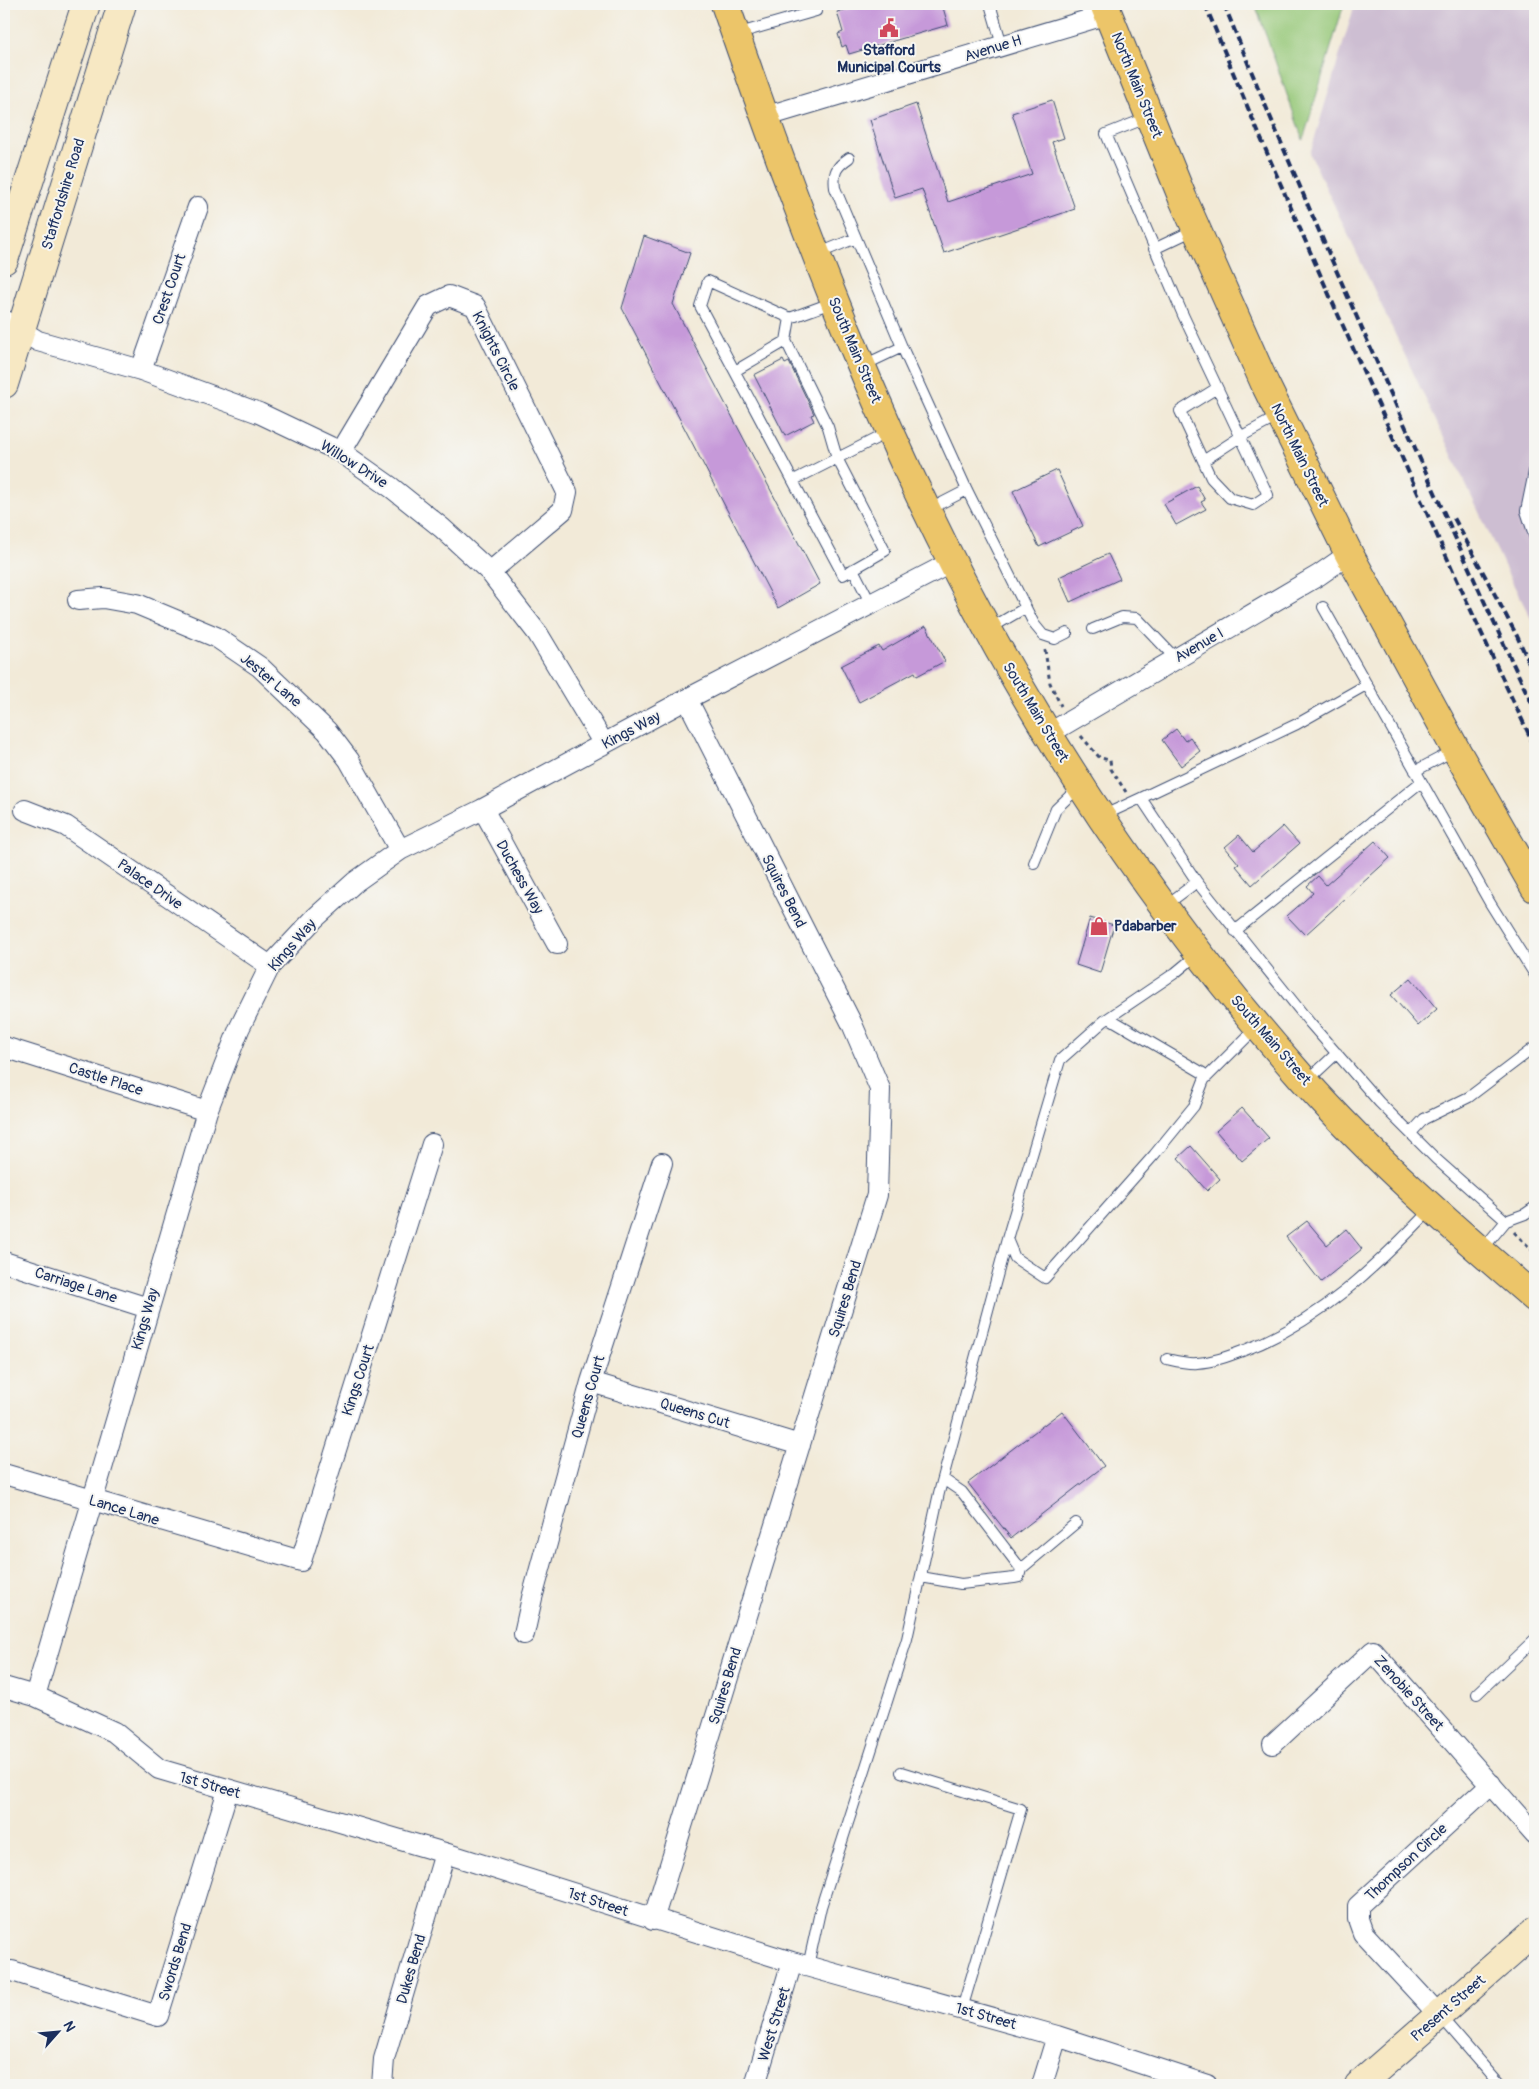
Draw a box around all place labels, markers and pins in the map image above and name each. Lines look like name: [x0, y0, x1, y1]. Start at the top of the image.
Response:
public building icon: Stafford Municipal Courts: [878, 17, 900, 39]
place label: Stafford Municipal Courts: [837, 41, 941, 77]
shop icon: Pdabarber: [1088, 915, 1110, 937]
place label: Pdabarber: [1114, 917, 1177, 936]

